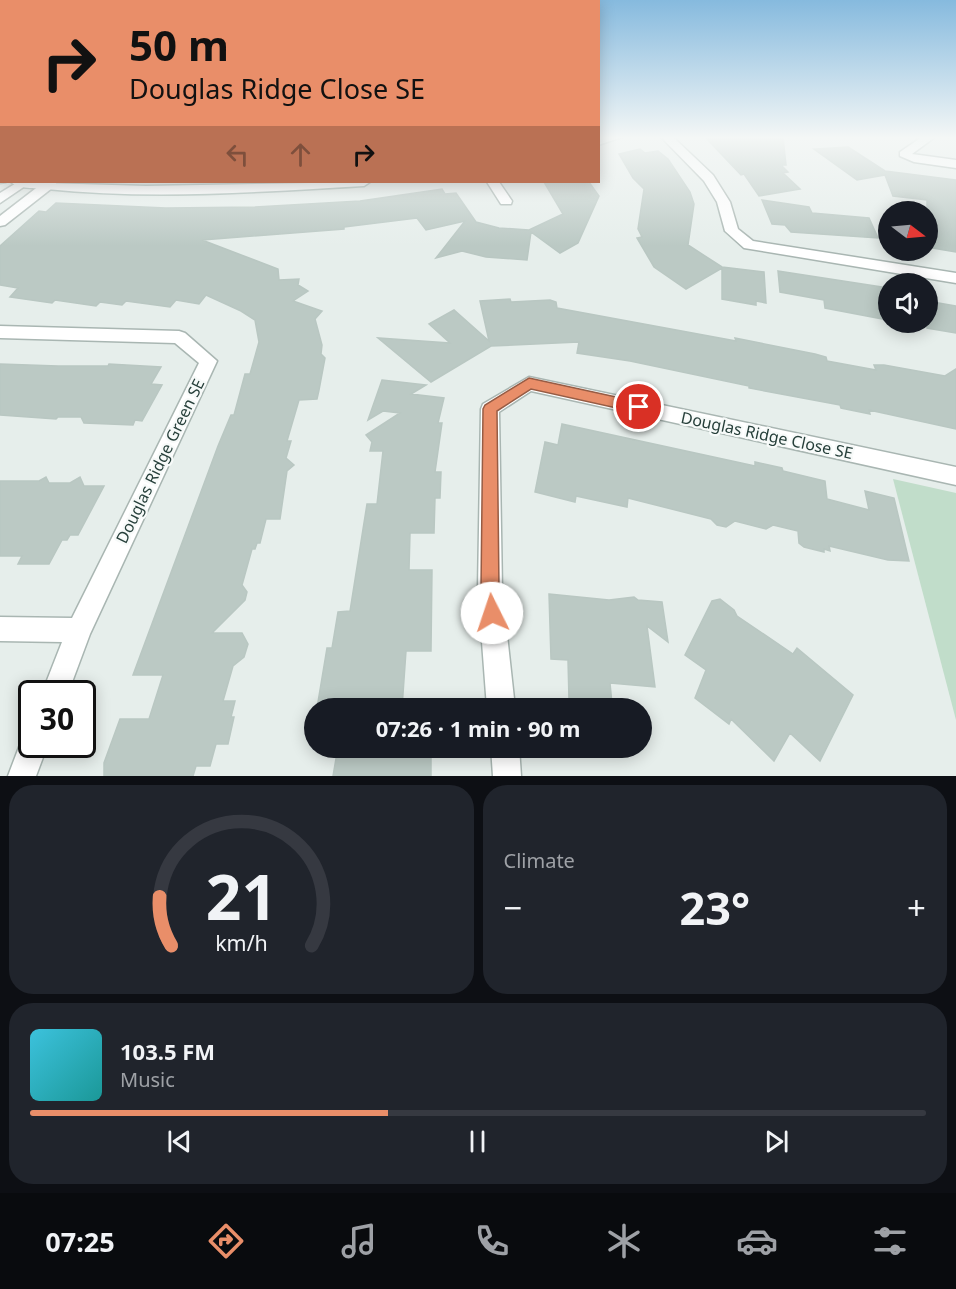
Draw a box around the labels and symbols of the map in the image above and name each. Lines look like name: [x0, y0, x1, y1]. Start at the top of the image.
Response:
north arrow: [878, 201, 938, 261]
street label: Douglas Ridge Green SE: [111, 375, 209, 547]
pin: [613, 381, 664, 432]
street label: Douglas Ridge Close SE: [679, 406, 855, 464]
position arrow: [460, 581, 524, 645]
speed limit sign: 30: [18, 680, 96, 758]

